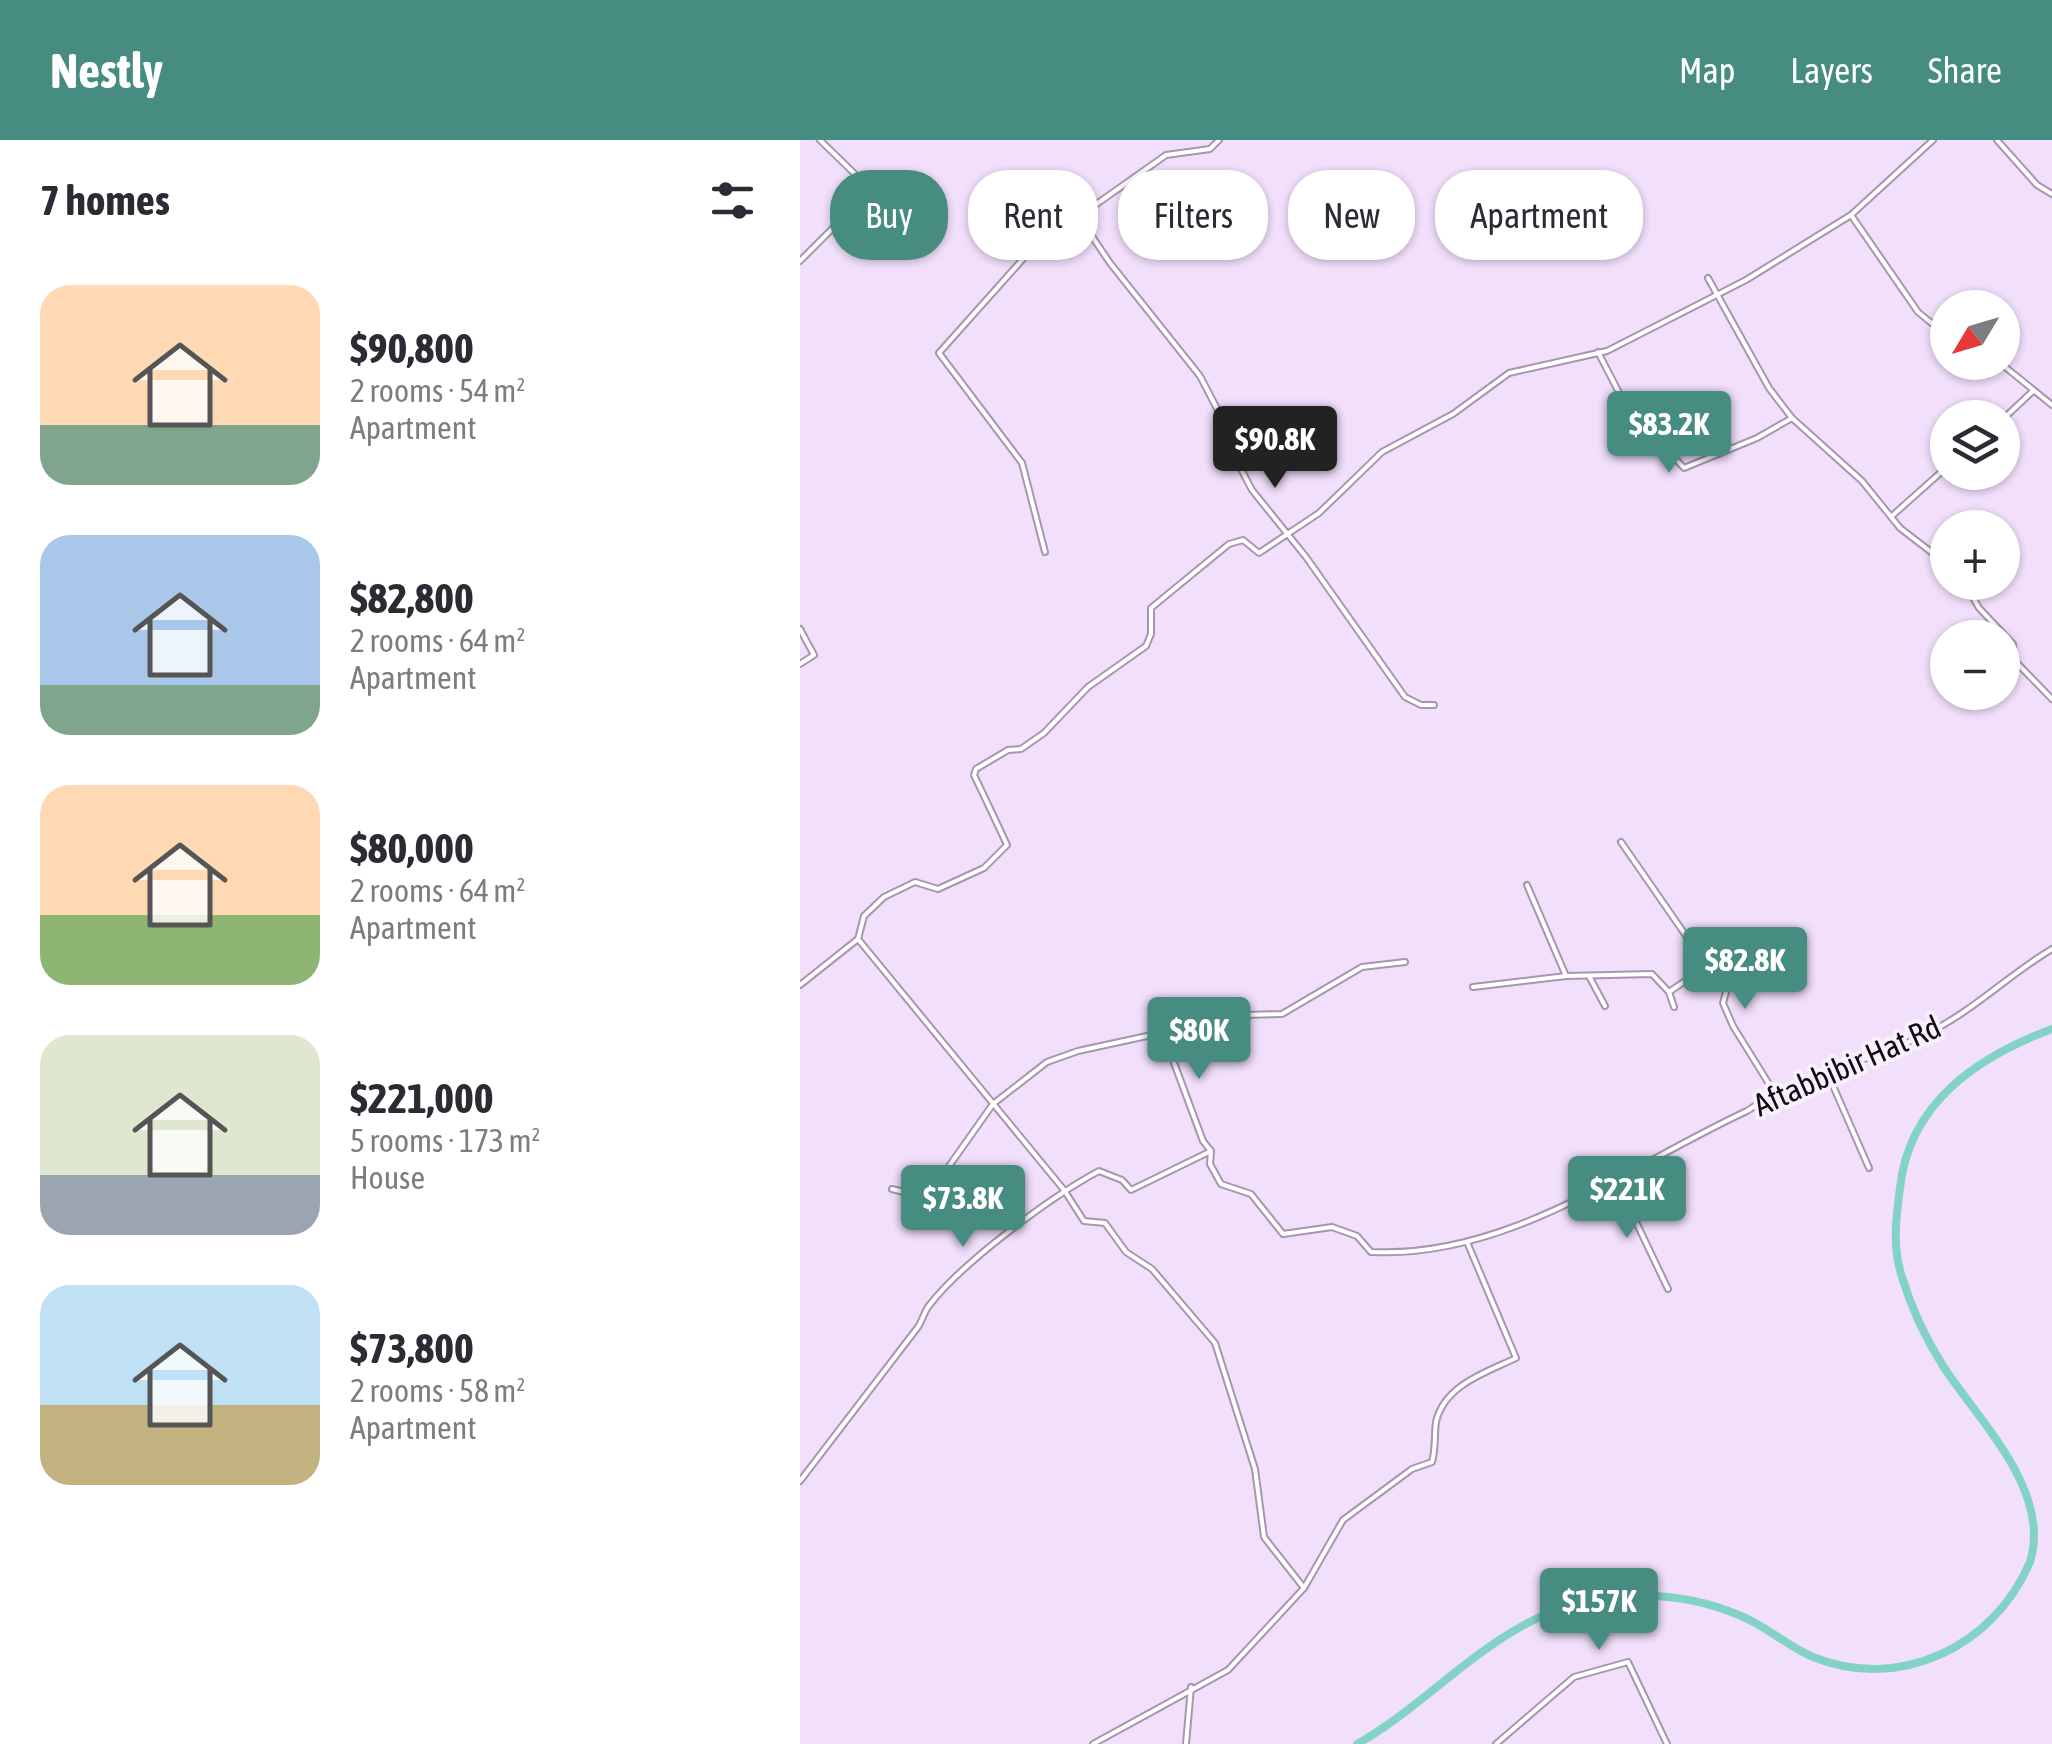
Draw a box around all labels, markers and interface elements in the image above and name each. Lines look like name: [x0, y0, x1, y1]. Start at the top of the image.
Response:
text: Nestly: [50, 43, 163, 98]
text: Map: [1679, 50, 1735, 90]
text: Layers: [1790, 50, 1873, 90]
text: Share: [1928, 50, 2002, 90]
chip: Buy: [830, 170, 948, 260]
chip: Rent: [968, 170, 1098, 260]
chip: Filters: [1118, 170, 1268, 260]
chip: New: [1288, 170, 1415, 260]
chip: Apartment: [1435, 170, 1643, 260]
icon: filters: [705, 173, 760, 228]
text: 7 homes: [40, 176, 170, 224]
north arrow: [1930, 290, 2020, 380]
map controls: [1930, 290, 2020, 710]
text: $90,800: [350, 324, 474, 372]
icon: home: [120, 325, 240, 445]
text: 2 rooms · 54 m²: [350, 372, 525, 409]
pin: $83.2K: [1588, 391, 1750, 476]
button: layers: [1930, 400, 2020, 490]
text: $83.2K: [1629, 405, 1709, 442]
pin: $90.8K: [1194, 406, 1356, 491]
text: Apartment: [350, 409, 476, 446]
text: $90.8K: [1235, 420, 1315, 457]
button: +: [1930, 510, 2020, 600]
text: $82,800: [350, 574, 474, 622]
icon: home: [120, 575, 240, 695]
button: −: [1930, 620, 2020, 710]
text: 2 rooms · 64 m²: [350, 622, 525, 659]
text: Apartment: [350, 659, 476, 696]
text: $80,000: [350, 824, 474, 872]
icon: home: [120, 825, 240, 945]
text: 2 rooms · 64 m²: [350, 872, 525, 909]
text: Apartment: [350, 909, 476, 946]
pin: $82.8K: [1664, 927, 1826, 1012]
text: $82.8K: [1705, 941, 1785, 978]
pin: $80K: [1140, 997, 1258, 1082]
street label: Aftabbibir Hat Rd: [1748, 1008, 1946, 1123]
text: $80K: [1169, 1011, 1229, 1048]
text: $221,000: [350, 1074, 494, 1122]
icon: home: [120, 1075, 240, 1195]
text: 5 rooms · 173 m²: [350, 1122, 540, 1159]
pin: $221K: [1557, 1156, 1697, 1241]
text: House: [350, 1159, 425, 1196]
pin: $73.8K: [882, 1165, 1044, 1250]
text: $221K: [1590, 1170, 1664, 1207]
text: $73.8K: [923, 1179, 1003, 1216]
text: $73,800: [350, 1324, 474, 1372]
icon: home: [120, 1325, 240, 1445]
text: 2 rooms · 58 m²: [350, 1372, 525, 1409]
text: Apartment: [350, 1409, 476, 1446]
pin: $157K: [1529, 1568, 1669, 1653]
text: $157K: [1562, 1582, 1636, 1619]

